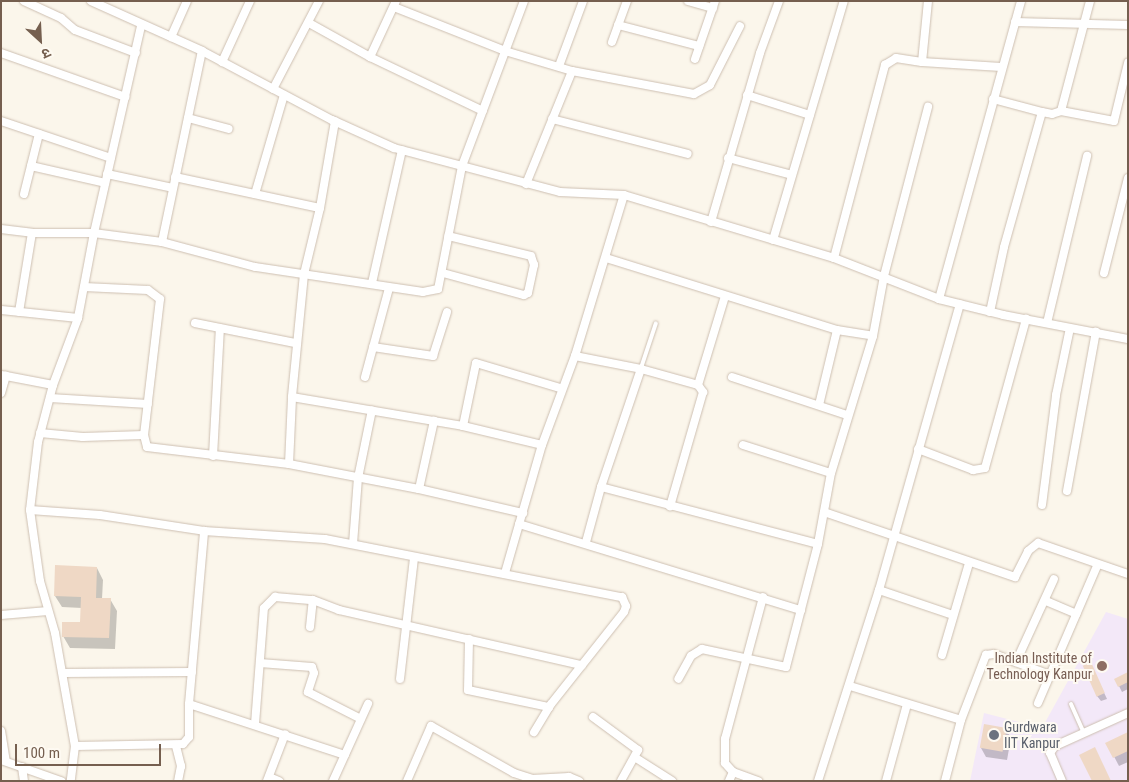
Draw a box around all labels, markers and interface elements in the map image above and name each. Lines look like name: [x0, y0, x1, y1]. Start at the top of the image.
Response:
north arrow: [15, 15, 65, 65]
text: उ: [39, 45, 53, 63]
place label: Indian Institute of Technology Kanpur: [987, 650, 1092, 682]
marker: Indian Institute of Technology Kanpur: [1096, 660, 1108, 672]
place label: Gurdwara IIT Kanpur: [1004, 719, 1060, 752]
marker: Gurdwara IIT Kanpur: [988, 729, 1000, 741]
scale bar: [18, 734, 164, 766]
text: 100 m: [23, 744, 60, 762]

